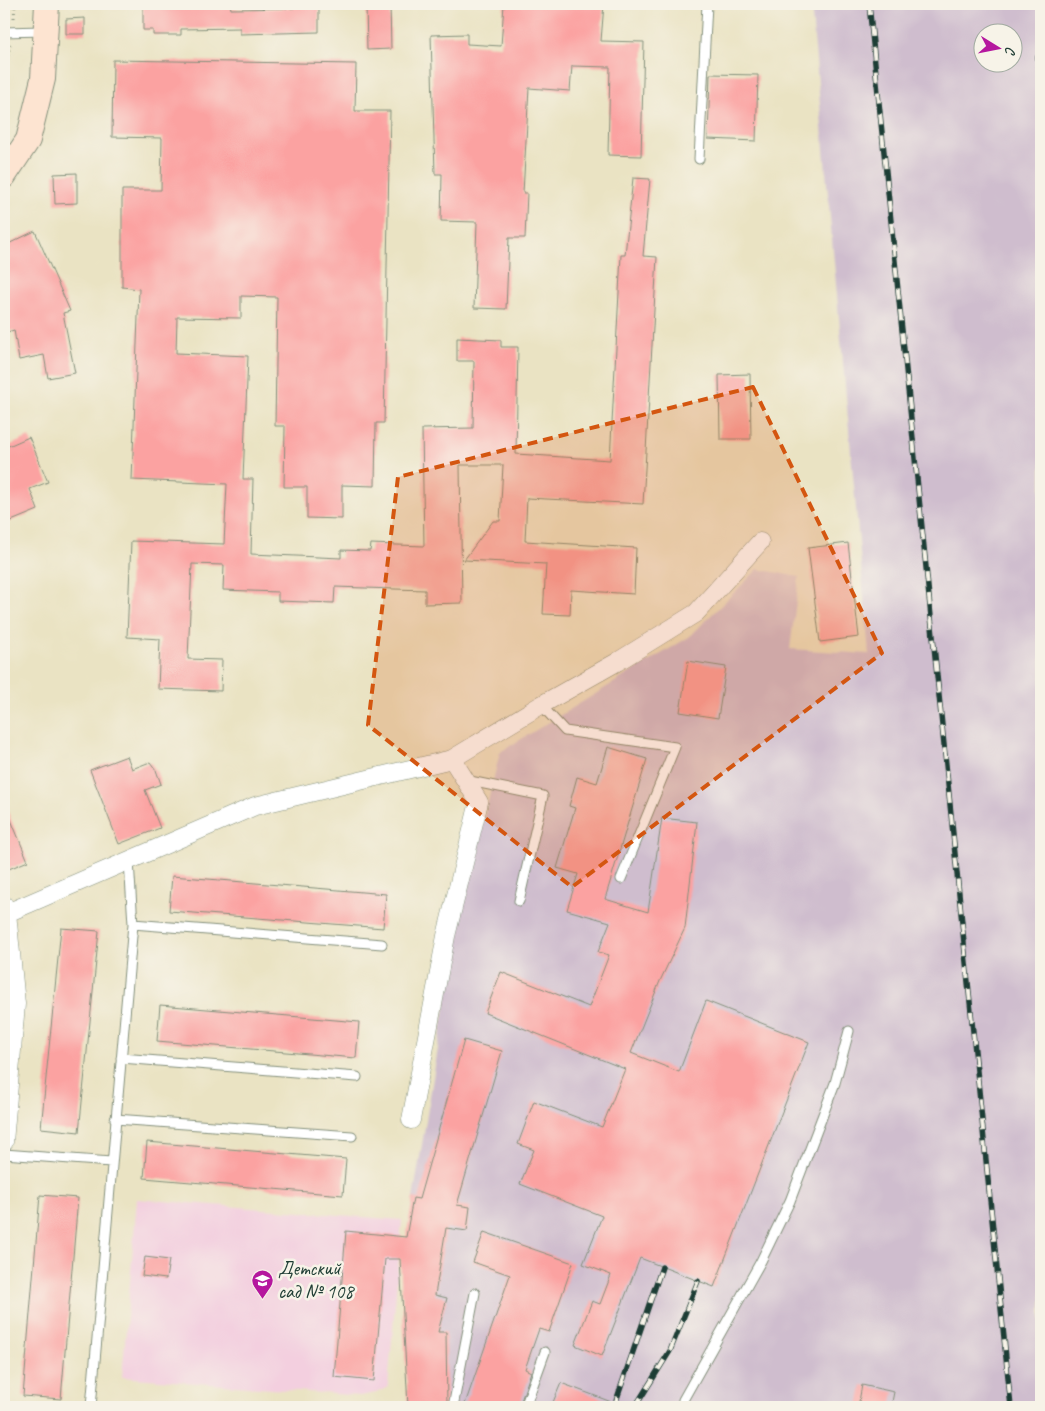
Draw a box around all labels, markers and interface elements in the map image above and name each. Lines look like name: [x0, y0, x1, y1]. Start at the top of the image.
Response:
north arrow: [972, 22, 1022, 72]
text: С: [1001, 45, 1019, 57]
place label: Детский сад № 108: [278, 1256, 355, 1304]
school or university icon: Детский сад № 108: [250, 1268, 274, 1299]

